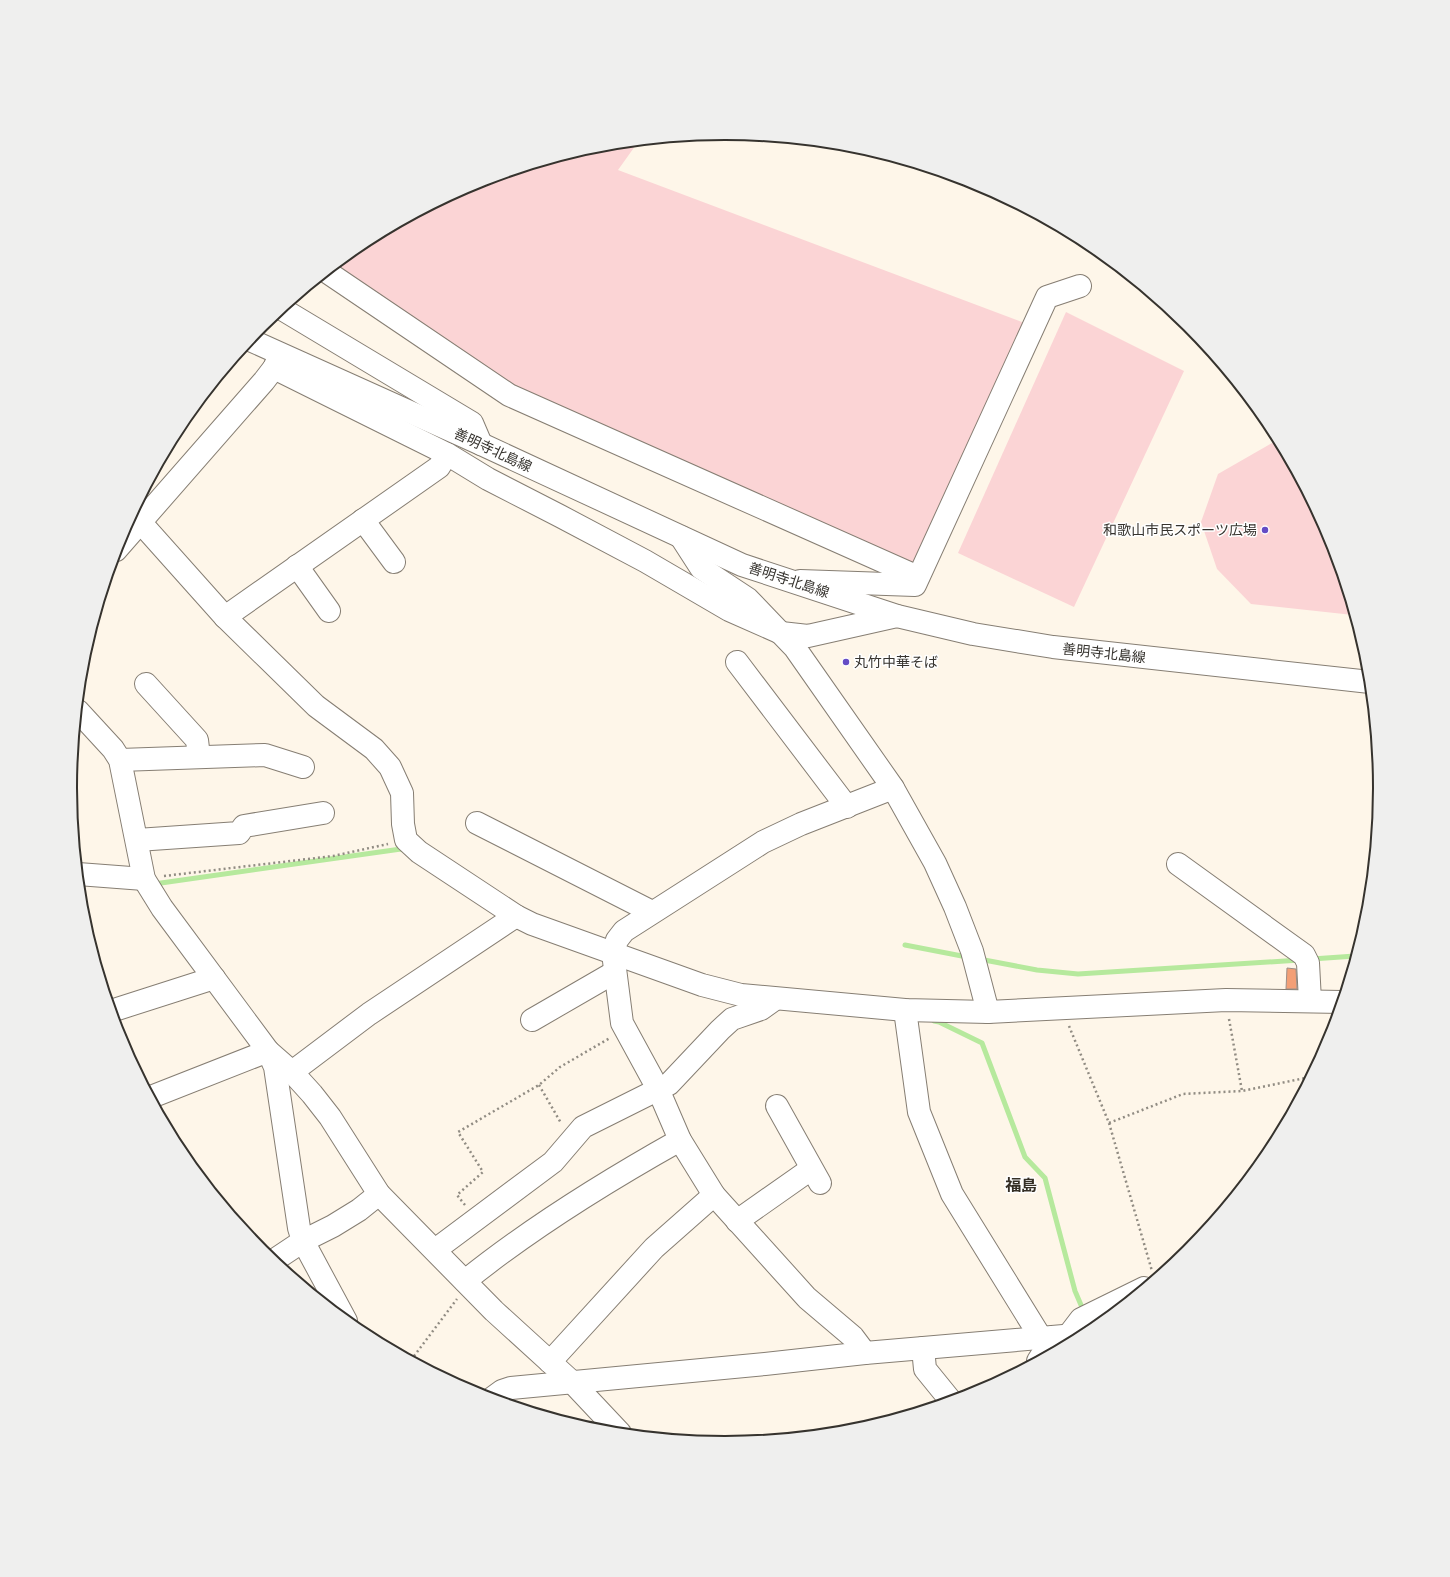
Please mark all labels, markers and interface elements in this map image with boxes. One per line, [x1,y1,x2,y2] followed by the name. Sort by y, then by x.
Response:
[452,425,534,475] street label: 善明寺北島線
[1103,522,1257,538] place label: 和歌山市民スポーツ広場
[1260,525,1270,535] marker: 和歌山市民スポーツ広場
[747,559,831,601] street label: 善明寺北島線
[1061,641,1147,665] street label: 善明寺北島線
[854,654,938,670] place label: 丸竹中華そば
[841,657,851,667] marker: 丸竹中華そば
[1005,1177,1037,1194] district label: 福島

